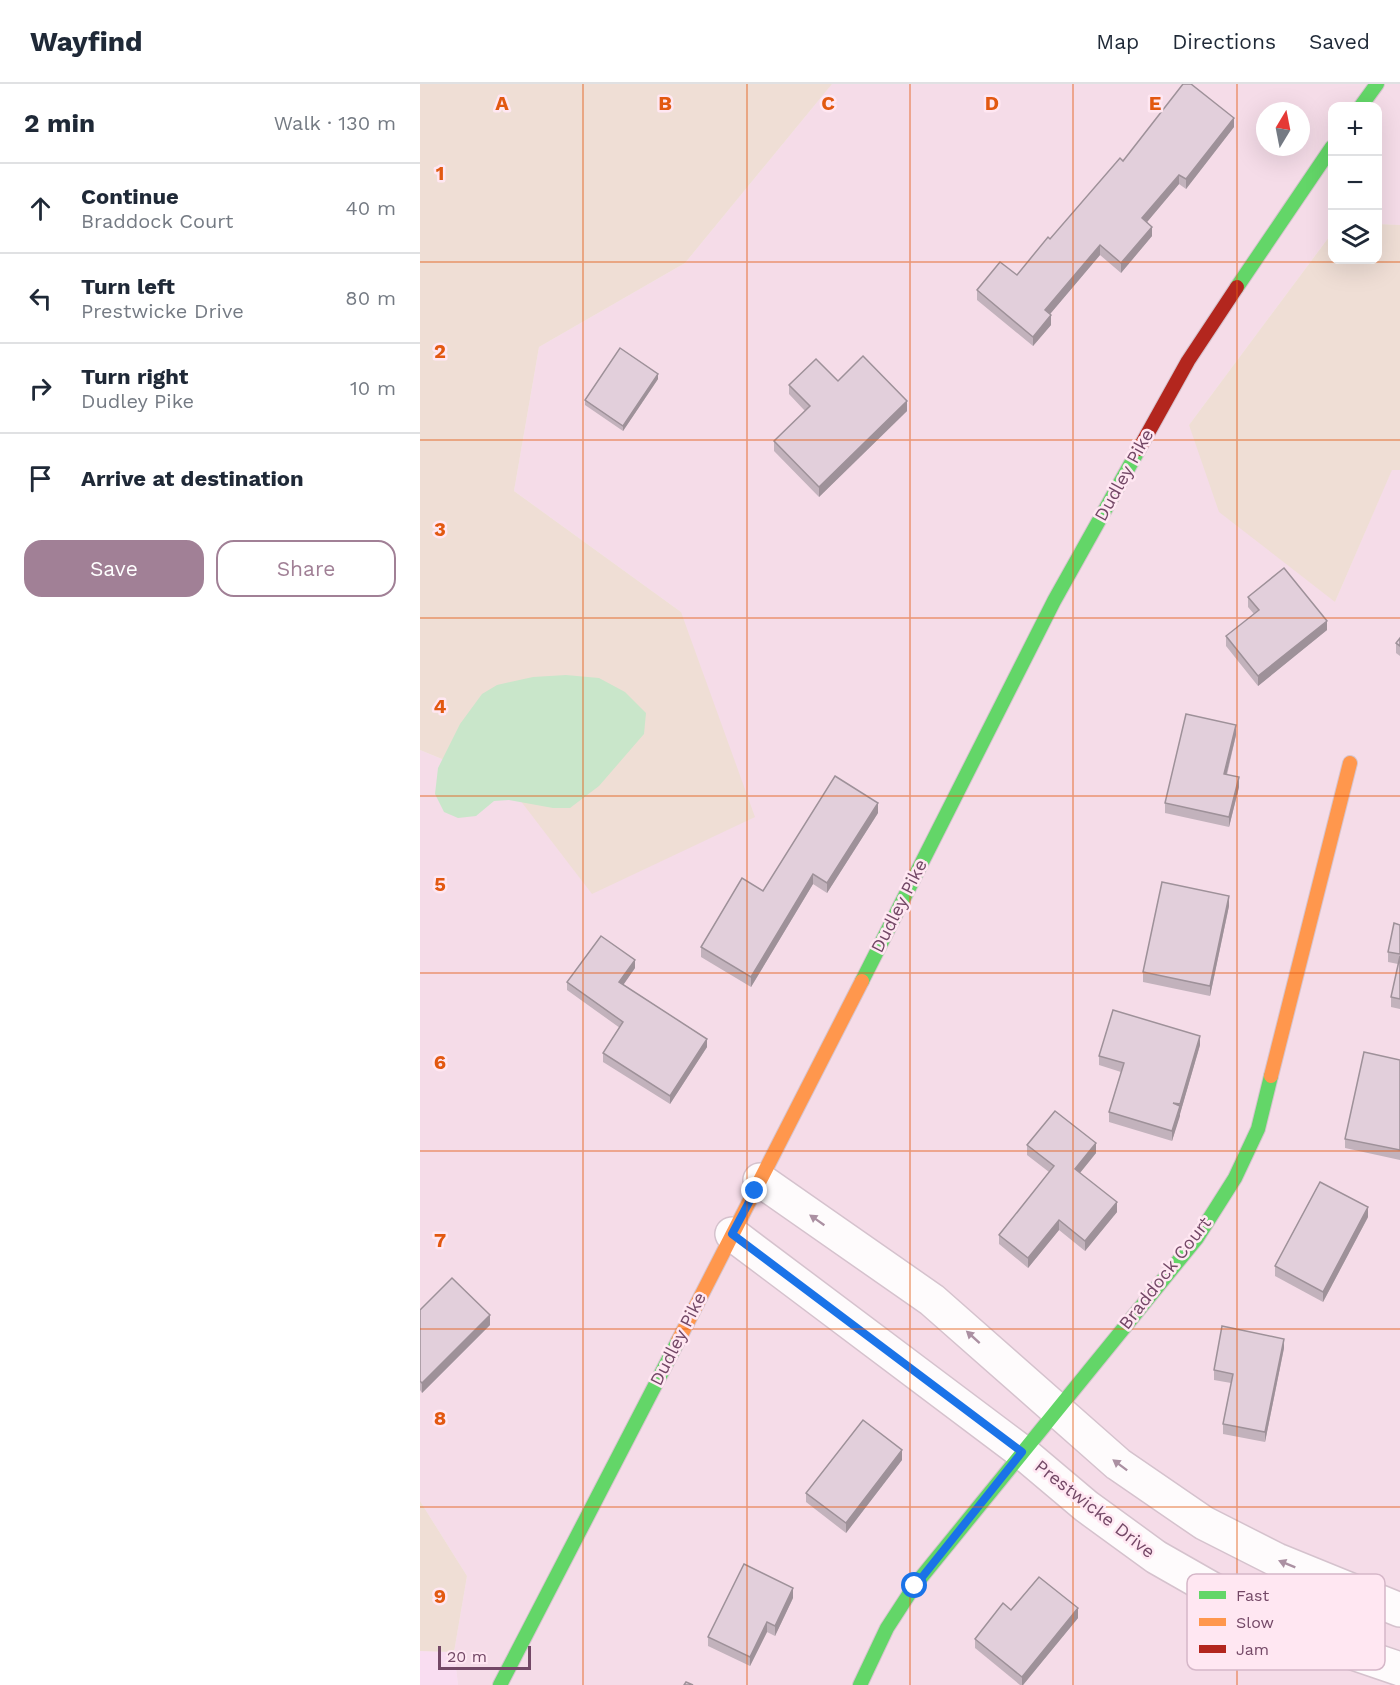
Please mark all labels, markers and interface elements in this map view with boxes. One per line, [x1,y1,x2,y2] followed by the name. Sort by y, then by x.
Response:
[30,25,143,58] text: Wayfind
[1096,29,1139,54] text: Map
[1172,29,1276,54] text: Directions
[1309,29,1370,54] text: Saved
[495,91,509,115] text: A
[658,91,672,115] text: B
[821,91,835,115] text: C
[985,91,999,115] text: D
[1149,91,1161,115] text: E
[1256,102,1310,156] north arrow
[1328,102,1382,264] map controls
[1328,102,1382,156] button: +
[24,108,95,138] text: 2 min
[274,111,396,135] text: Walk · 130 m
[1328,156,1382,210] button: −
[436,161,444,185] text: 1
[81,184,179,209] text: Continue
[24,192,57,225] icon: ahead
[345,196,396,220] text: 40 m
[81,209,233,233] text: Braddock Court
[1328,210,1382,264] button: layers
[81,274,175,299] text: Turn left
[24,282,57,315] icon: left
[345,286,396,310] text: 80 m
[81,299,244,323] text: Prestwicke Drive
[434,339,446,363] text: 2
[81,364,188,389] text: Turn right
[24,372,57,405] icon: right
[350,376,396,400] text: 10 m
[81,389,194,413] text: Dudley Pike
[1090,425,1157,524] street label: Dudley Pike
[24,462,57,495] icon: arrive
[81,466,304,491] text: Arrive at destination
[434,517,446,541] text: 3
[24,540,204,597] button: Save
[216,540,396,597] button: Share
[434,694,447,718] text: 4
[866,856,931,956] street label: Dudley Pike
[434,872,446,896] text: 5
[434,1050,446,1074] text: 6
[741,1177,767,1203] route end
[1114,1212,1215,1333] street label: Braddock Court
[810,1214,826,1226] one-way arrow
[434,1228,446,1252] text: 7
[645,1289,710,1389] street label: Dudley Pike
[966,1331,981,1344] one-way arrow
[434,1406,446,1430] text: 8
[1031,1455,1160,1562] street label: Prestwicke Drive
[1112,1459,1128,1472] one-way arrow
[1278,1559,1296,1569] one-way arrow
[901,1572,927,1598] route start
[1187,1574,1385,1670] legend
[434,1584,446,1608] text: 9
[1236,1586,1269,1605] text: Fast
[1236,1613,1274,1632] text: Slow
[1236,1640,1269,1659] text: Jam
[438,1643,531,1670] scale bar
[447,1647,487,1666] text: 20 m

